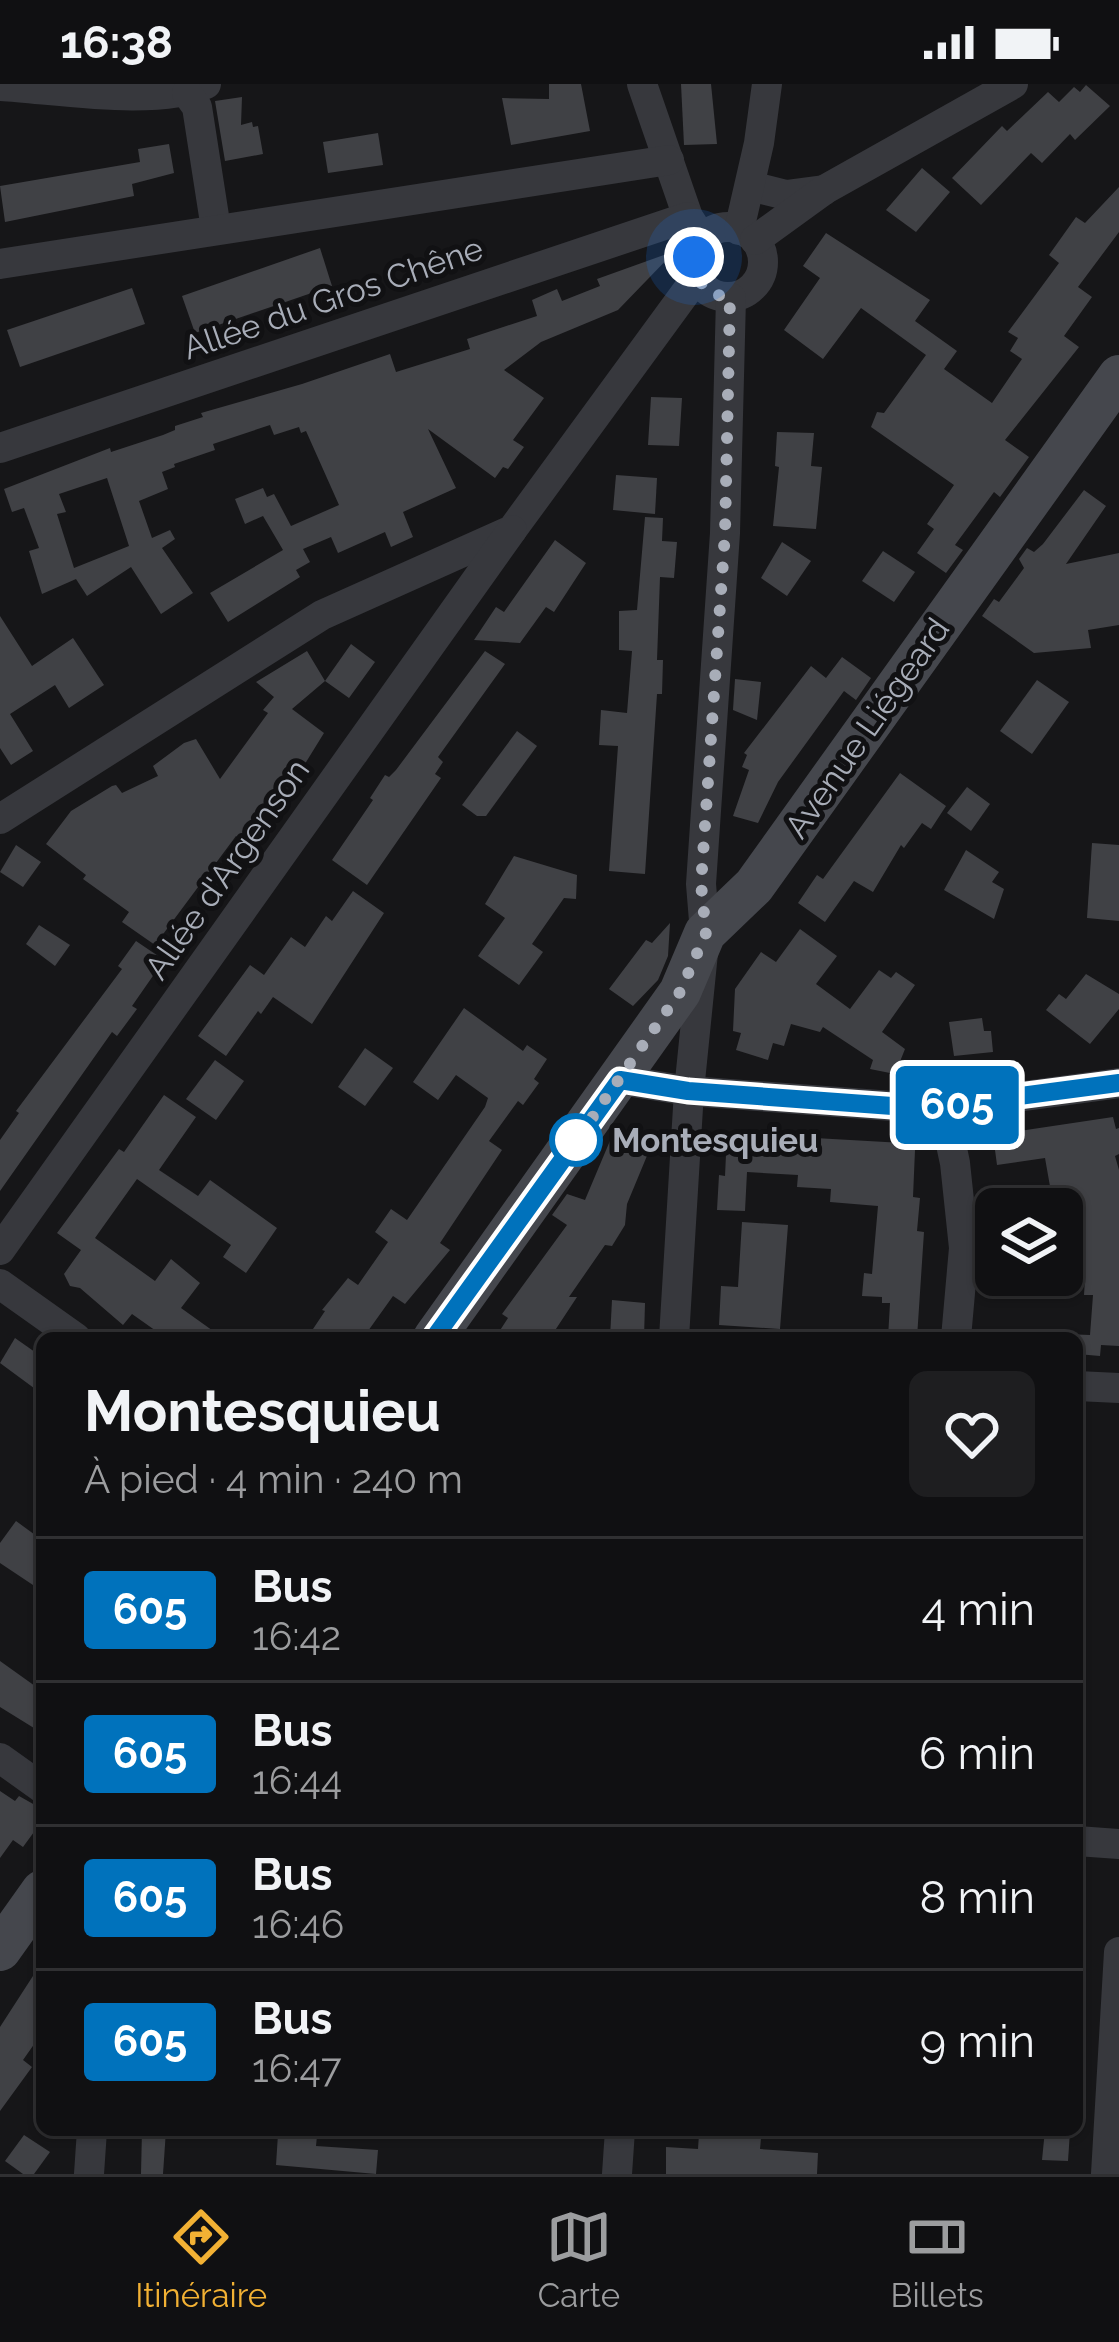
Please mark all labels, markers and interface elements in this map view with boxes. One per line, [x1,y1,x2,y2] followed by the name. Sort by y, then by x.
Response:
[60,16,173,69] text: 16:38
[664,227,724,287] your location
[178,228,488,368] street label: Allée du Gros Chêne
[777,611,957,845] street label: Avenue Liégeard
[137,752,317,986] street label: Allée d'Argenson
[888,1066,1026,1144] line badge: 605
[920,1080,994,1129] text: 605
[551,1115,601,1165] marker: Montesquieu
[612,1121,819,1160] place label: Montesquieu
[975,1188,1083,1296] map controls
[975,1188,1083,1296] button: layers
[909,1371,1035,1497] button: heart
[84,1377,441,1444] text: Montesquieu
[84,1456,463,1502] text: À pied · 4 min · 240 m
[252,1560,333,1613] text: Bus
[922,1583,1035,1636] text: 4 min
[113,1585,187,1634] text: 605
[252,1613,341,1659] text: 16:42
[252,1704,333,1757] text: Bus
[919,1727,1035,1780] text: 6 min
[113,1729,187,1778] text: 605
[252,1757,342,1803] text: 16:44
[252,1848,333,1901] text: Bus
[919,1871,1035,1924] text: 8 min
[113,1873,187,1922] text: 605
[252,1901,344,1947] text: 16:46
[252,1992,333,2045] text: Bus
[920,2015,1035,2068] text: 9 min
[113,2017,187,2066] text: 605
[252,2045,342,2091] text: 16:47
[135,2204,267,2315] tab: Itinéraire
[538,2204,620,2315] tab: Carte
[890,2204,984,2315] tab: Billets

